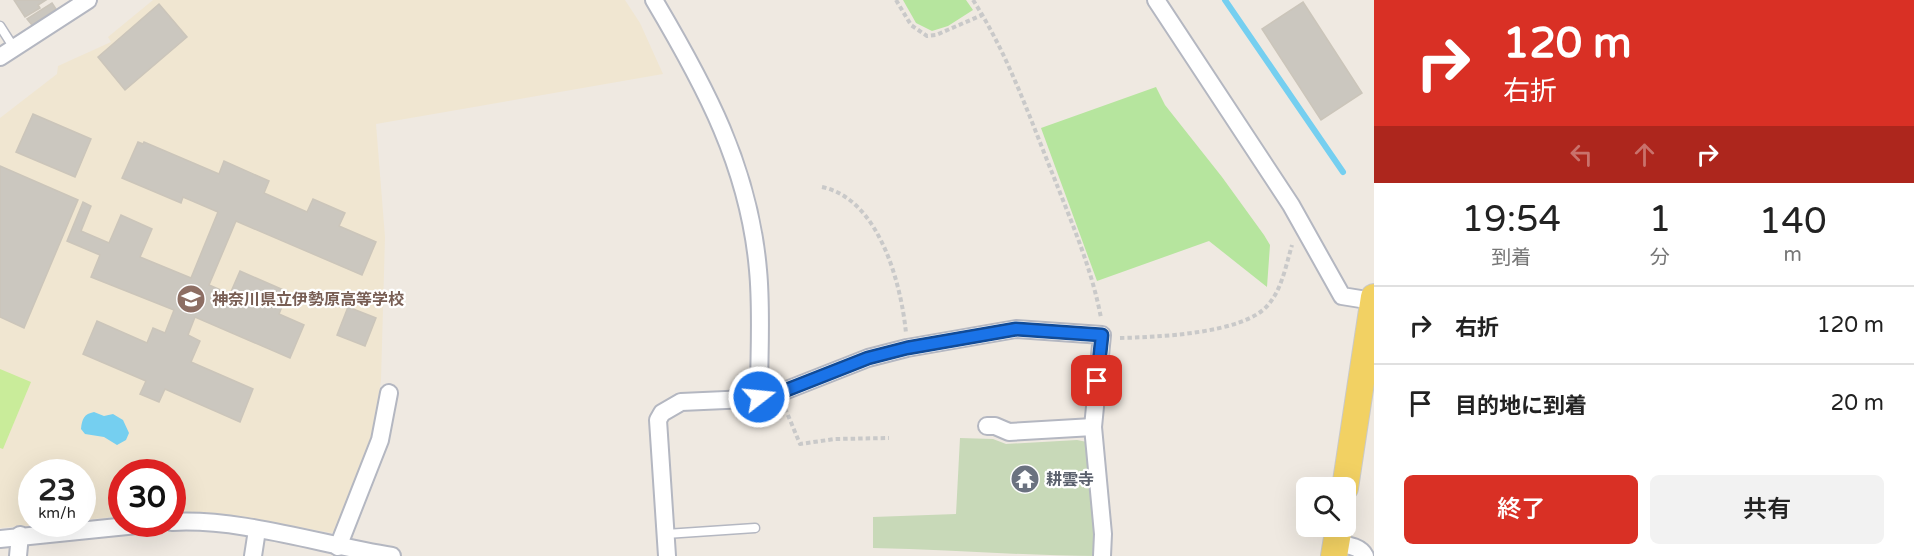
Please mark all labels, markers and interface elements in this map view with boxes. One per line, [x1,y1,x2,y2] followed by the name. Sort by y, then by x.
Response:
[1503,18,1632,69] text: 120 m
[1404,24,1482,102] icon: right
[1503,75,1557,108] text: 右折
[1565,138,1598,171] icon: left
[1628,138,1661,171] icon: ahead
[1691,138,1724,171] icon: right
[1461,198,1561,241] text: 19:54
[1649,198,1671,241] text: 1
[1759,200,1827,243] text: 140
[1783,243,1802,267] text: m
[1491,246,1531,270] text: 到着
[1650,246,1670,270] text: 分
[175,283,207,315] school or university icon: 神奈川県立伊勢原高等学校
[212,290,404,310] place label: 神奈川県立伊勢原高等学校
[1404,309,1437,342] icon: right
[1817,312,1884,338] text: 120 m
[1455,315,1499,341] text: 右折
[1071,355,1122,406] pin
[1080,364,1113,397] icon: arrive
[727,365,791,429] position arrow
[1404,387,1437,420] icon: arrive
[1830,390,1884,416] text: 20 m
[1455,393,1587,419] text: 目的地に到着
[108,459,186,537] speed limit sign: 30
[1009,463,1041,495] temple icon: 耕雲寺
[1046,470,1094,490] place label: 耕雲寺
[38,472,76,509] text: 23
[1404,475,1638,544] button: 終了
[1650,475,1884,544] button: 共有
[1296,477,1356,537] map controls
[1296,477,1356,537] button: search
[38,504,76,522] text: km/h

